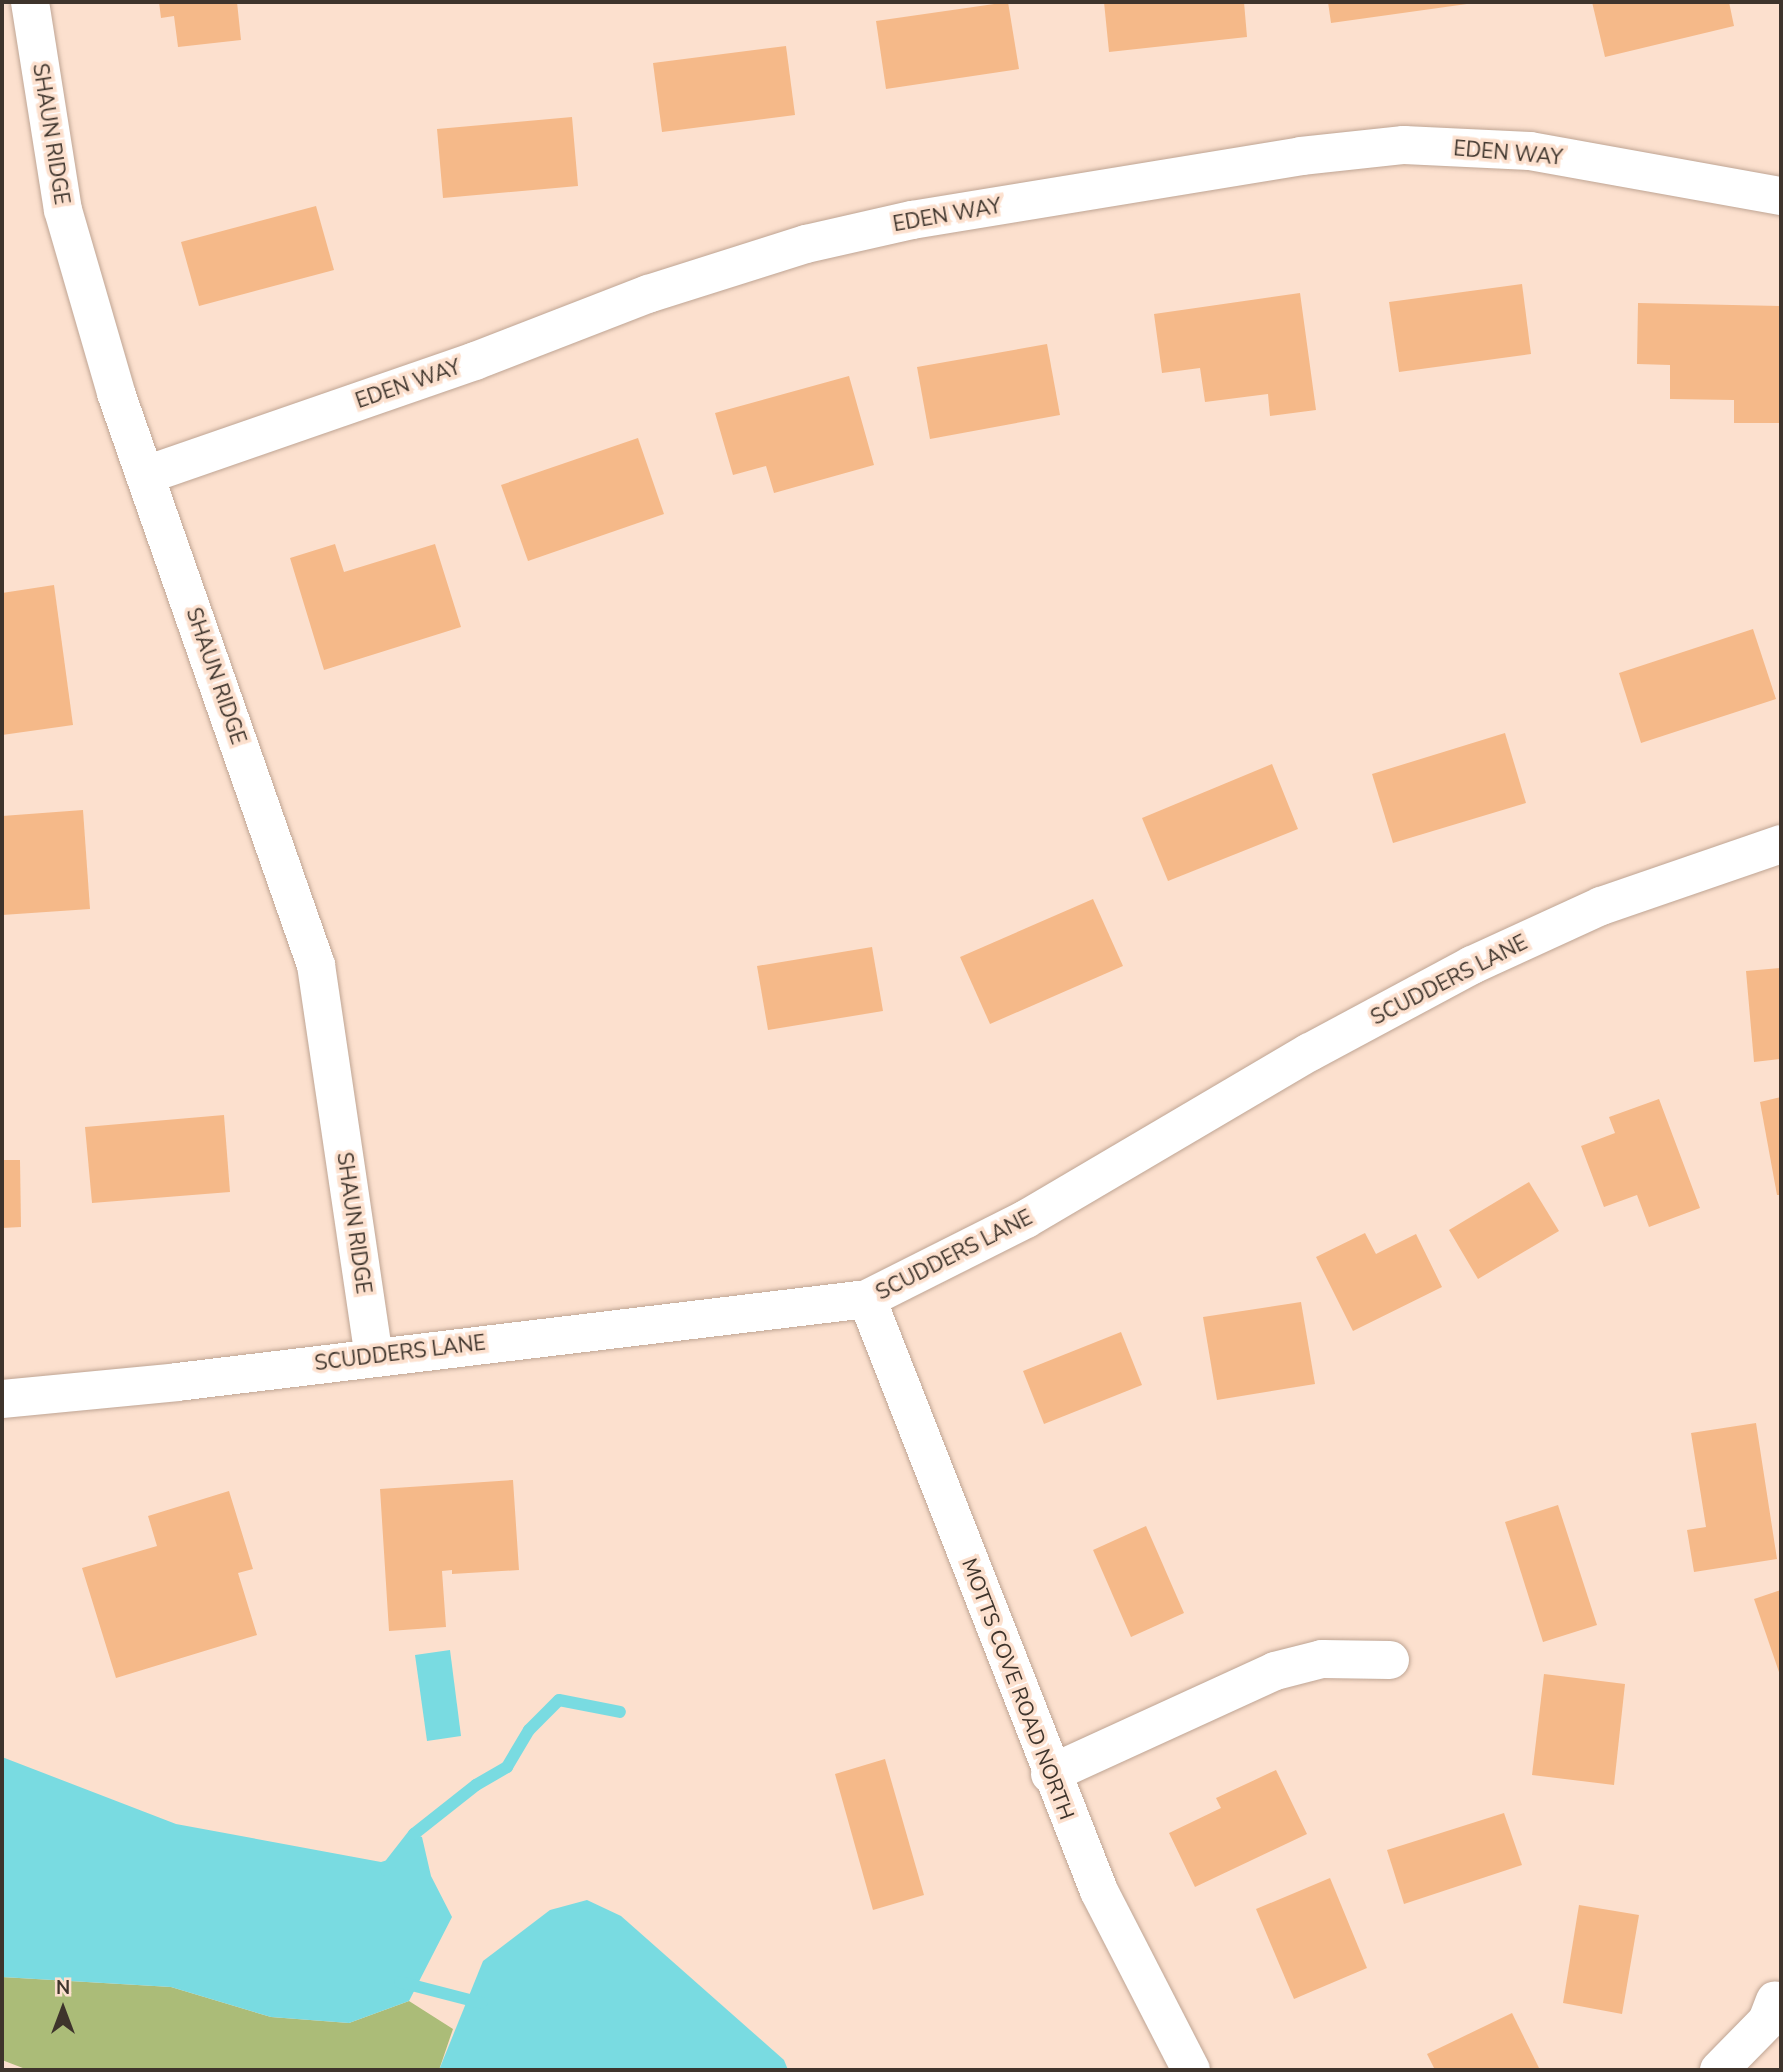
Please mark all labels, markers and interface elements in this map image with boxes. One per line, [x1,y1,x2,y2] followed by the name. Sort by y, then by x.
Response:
[27,61,75,207] street label: SHAUN RIDGE
[1452,136,1564,170] street label: EDEN WAY
[891,193,1003,237] street label: EDEN WAY
[352,354,464,414] street label: EDEN WAY
[181,604,251,748] street label: SHAUN RIDGE
[1367,930,1531,1030] street label: SCUDDERS LANE
[332,1151,376,1295] street label: SHAUN RIDGE
[872,1205,1036,1305] street label: SCUDDERS LANE
[313,1330,487,1376] street label: SCUDDERS LANE
[956,1555,1080,1823] street label: MOTTS COVE ROAD NORTH
[28,1974,98,2044] north arrow
[56,1975,70,2001] text: N

